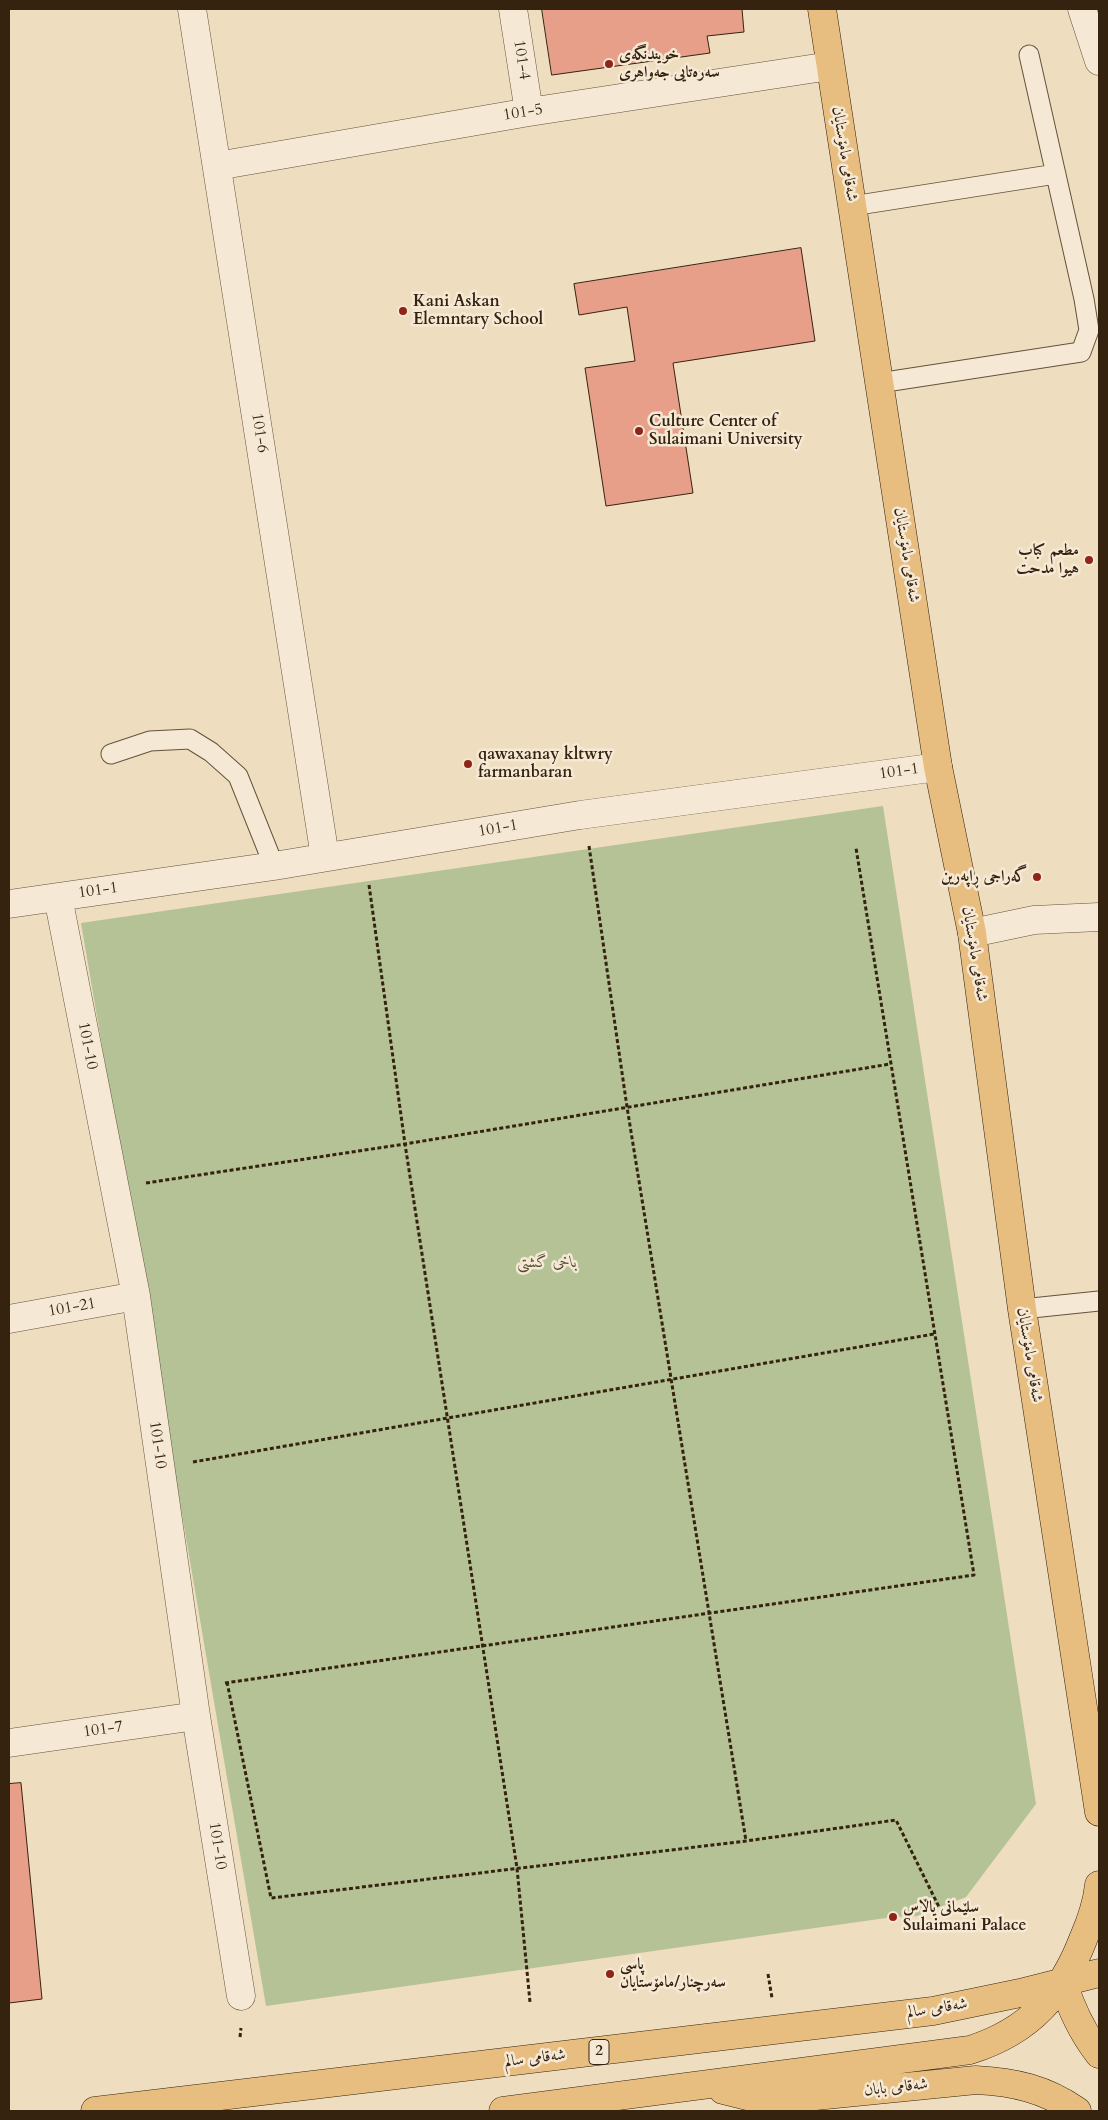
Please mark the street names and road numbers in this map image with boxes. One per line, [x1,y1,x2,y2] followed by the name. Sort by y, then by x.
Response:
[508,39,534,81] street label: 101-4
[502,100,544,126] street label: 101-5
[827,105,861,203] street label: شەقامی مامۆستایان
[246,412,272,454] street label: 101-6
[889,506,923,604] street label: شەقامی مامۆستایان
[878,760,920,784] street label: 101-1
[477,816,519,842] street label: 101-1
[77,879,119,903] street label: 101-1
[957,905,991,1003] street label: شەقامی مامۆستایان
[73,1021,101,1071] street label: 101-10
[47,1294,97,1322] street label: 101-21
[1012,1306,1046,1404] street label: شەقامی مامۆستایان
[144,1420,170,1470] street label: 101-10
[82,1718,124,1742] street label: 101-7
[204,1821,230,1871] street label: 101-10
[905,1995,969,2023] street label: شەقامی سالم
[589,2040,609,2064] road number: 2
[503,2046,567,2072] street label: شەقامی سالم
[863,2075,929,2101] street label: شەقامی بابان

